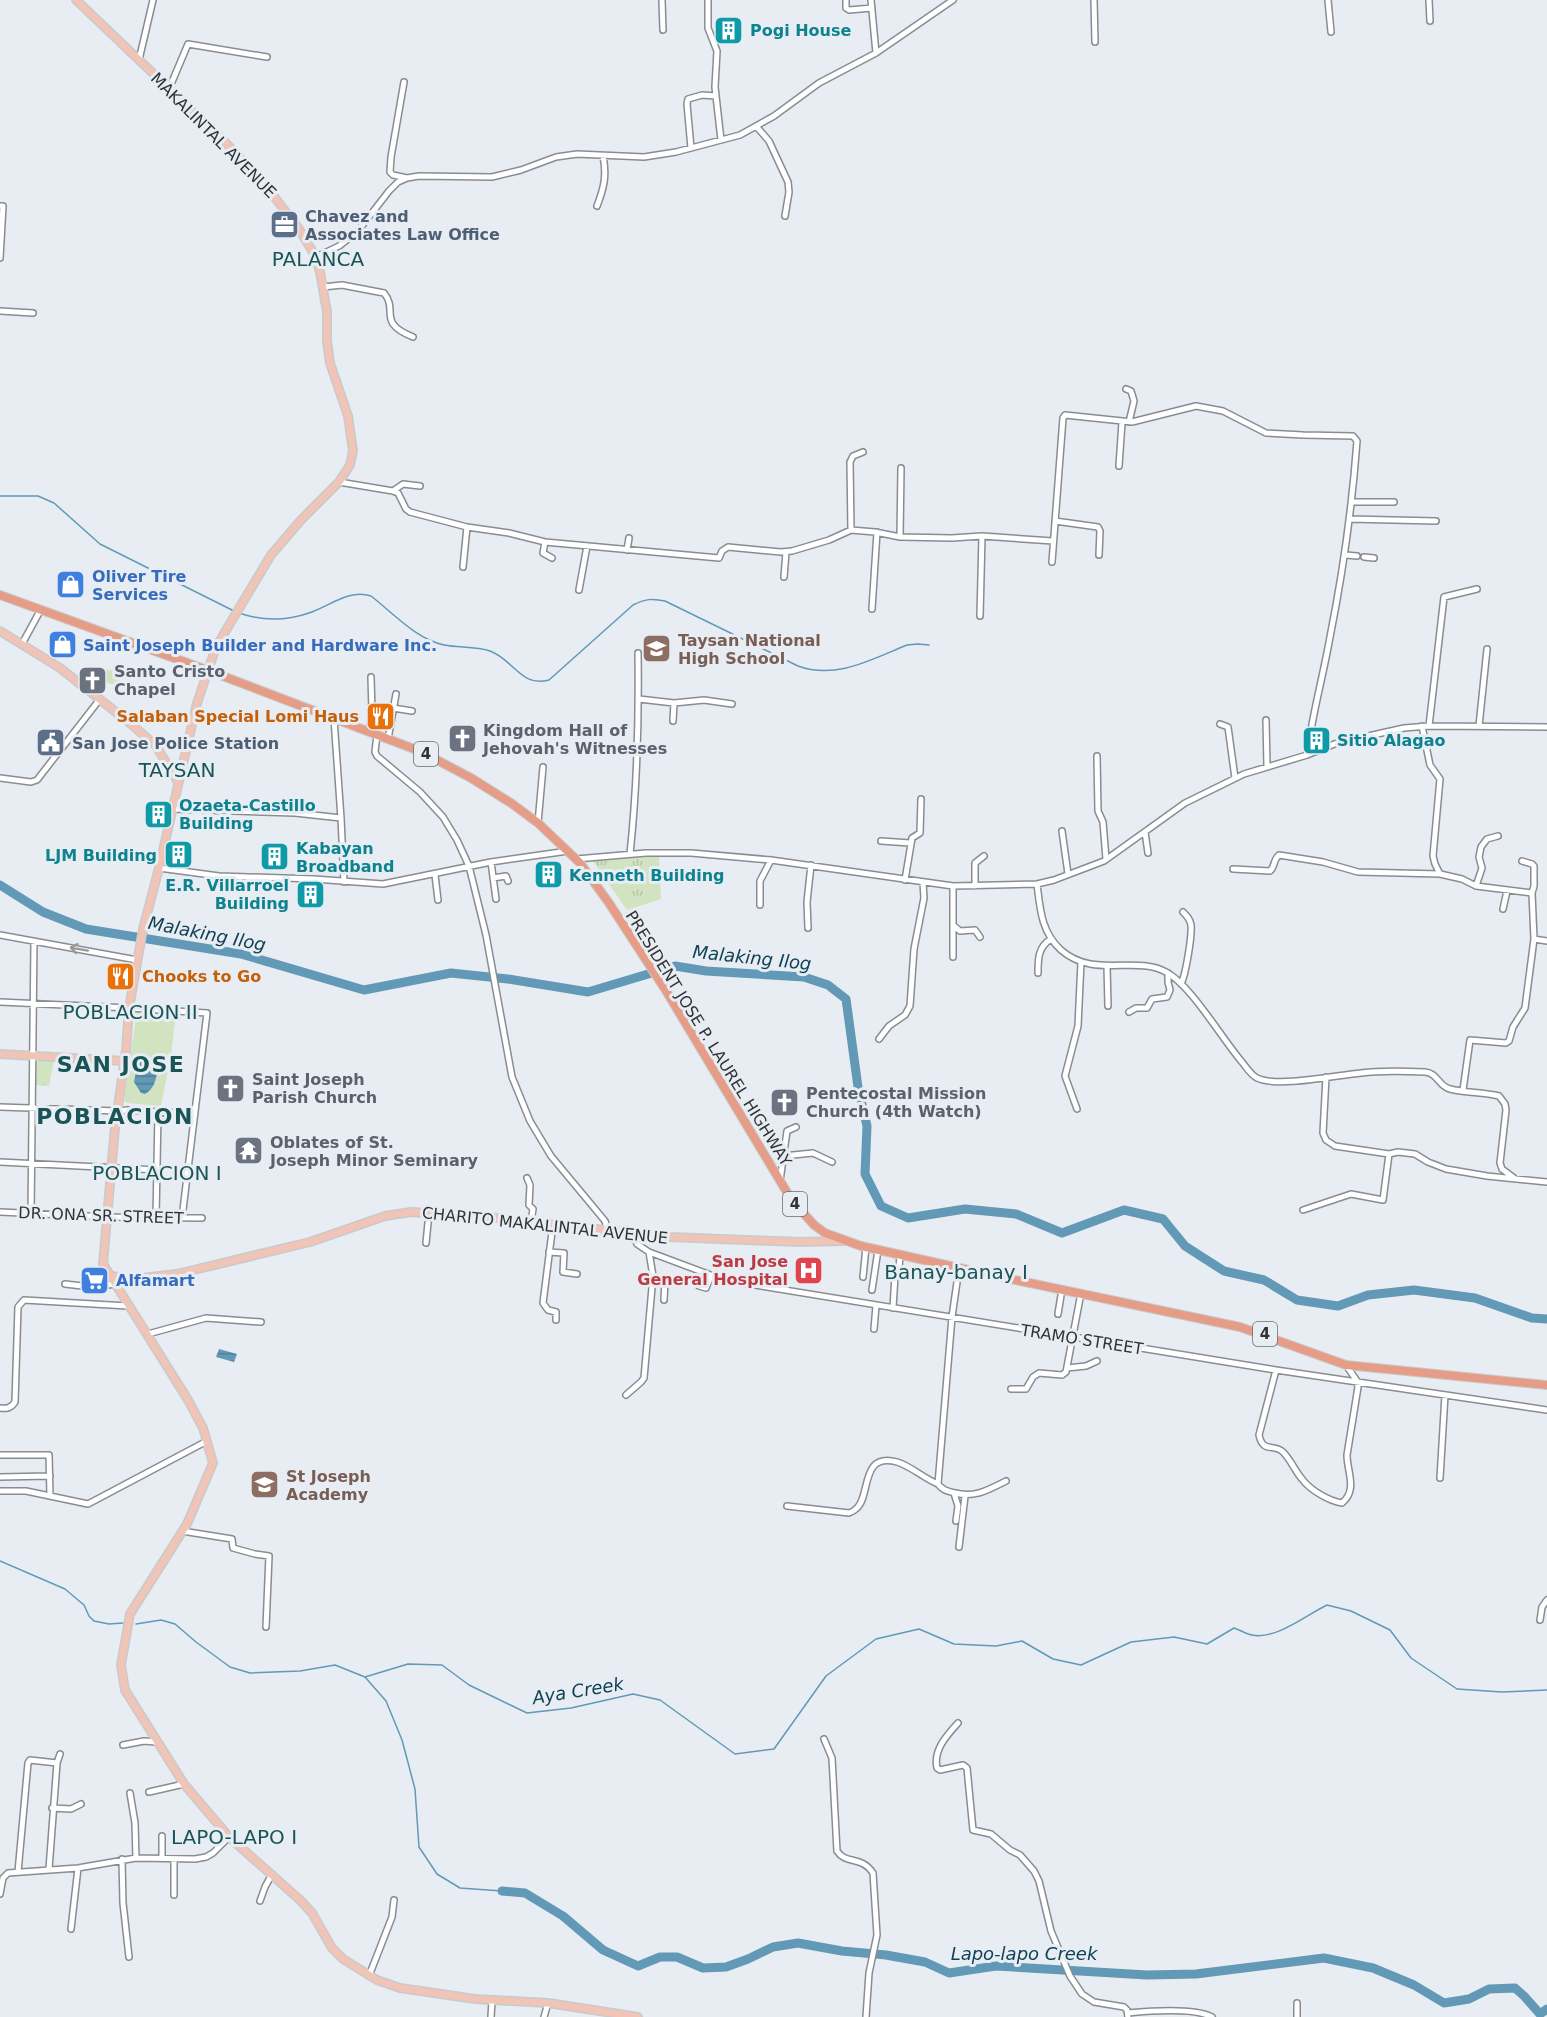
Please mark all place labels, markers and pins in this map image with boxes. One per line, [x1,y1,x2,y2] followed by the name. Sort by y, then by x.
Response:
[713,14,745,46] building icon: Pogi House
[750,21,852,40] place label: Pogi House
[305,207,500,244] place label: Chavez and Associates Law Office
[268,209,300,241] office icon: Chavez and Associates Law Office
[92,567,187,604] place label: Oliver Tire Services
[55,569,87,601] shop icon: Oliver Tire Services
[46,629,78,661] shop icon: Saint Joseph Builder and Hardware Inc.
[678,631,821,668] place label: Taysan National High School
[641,633,673,665] school or university icon: Taysan National High School
[83,636,437,655] place label: Saint Joseph Builder and Hardware Inc.
[114,662,225,699] place label: Santo Cristo Chapel
[77,664,109,696] church icon: Santo Cristo Chapel
[364,700,396,732] restaurant icon: Salaban Special Lomi Haus
[117,707,359,726] place label: Salaban Special Lomi Haus
[482,721,667,758] place label: Kingdom Hall of Jehovah's Witnesses
[446,723,478,755] church icon: Kingdom Hall of Jehovah's Witnesses
[1300,724,1332,756] building icon: Sitio Alagao
[35,727,67,759] public building icon: San Jose Police Station
[1337,731,1446,750] place label: Sitio Alagao
[72,734,279,753] place label: San Jose Police Station
[179,796,316,833] place label: Ozaeta-Castillo Building
[142,798,174,830] building icon: Ozaeta-Castillo Building
[162,839,194,871] building icon: LJM Building
[296,839,394,876] place label: Kabayan Broadband
[259,841,291,873] building icon: Kabayan Broadband
[45,846,157,865] place label: LJM Building
[532,859,564,891] building icon: Kenneth Building
[569,866,725,885] place label: Kenneth Building
[165,876,289,913] place label: E.R. Villarroel Building
[294,878,326,910] building icon: E.R. Villarroel Building
[105,960,137,992] restaurant icon: Chooks to Go
[142,967,261,986] place label: Chooks to Go
[252,1070,377,1107] place label: Saint Joseph Parish Church
[215,1072,247,1104] church icon: Saint Joseph Parish Church
[806,1084,986,1121] place label: Pentecostal Mission Church (4th Watch)
[769,1086,801,1118] church icon: Pentecostal Mission Church (4th Watch)
[269,1133,479,1170] place label: Oblates of St. Joseph Minor Seminary
[233,1135,265,1167] temple icon: Oblates of St. Joseph Minor Seminary
[637,1252,788,1289] place label: San Jose General Hospital
[793,1254,825,1286] hospital icon: San Jose General Hospital
[79,1264,111,1296] supermarket icon: Alfamart
[116,1271,195,1290] place label: Alfamart
[286,1467,371,1504] place label: St Joseph Academy
[249,1469,281,1501] school or university icon: St Joseph Academy

